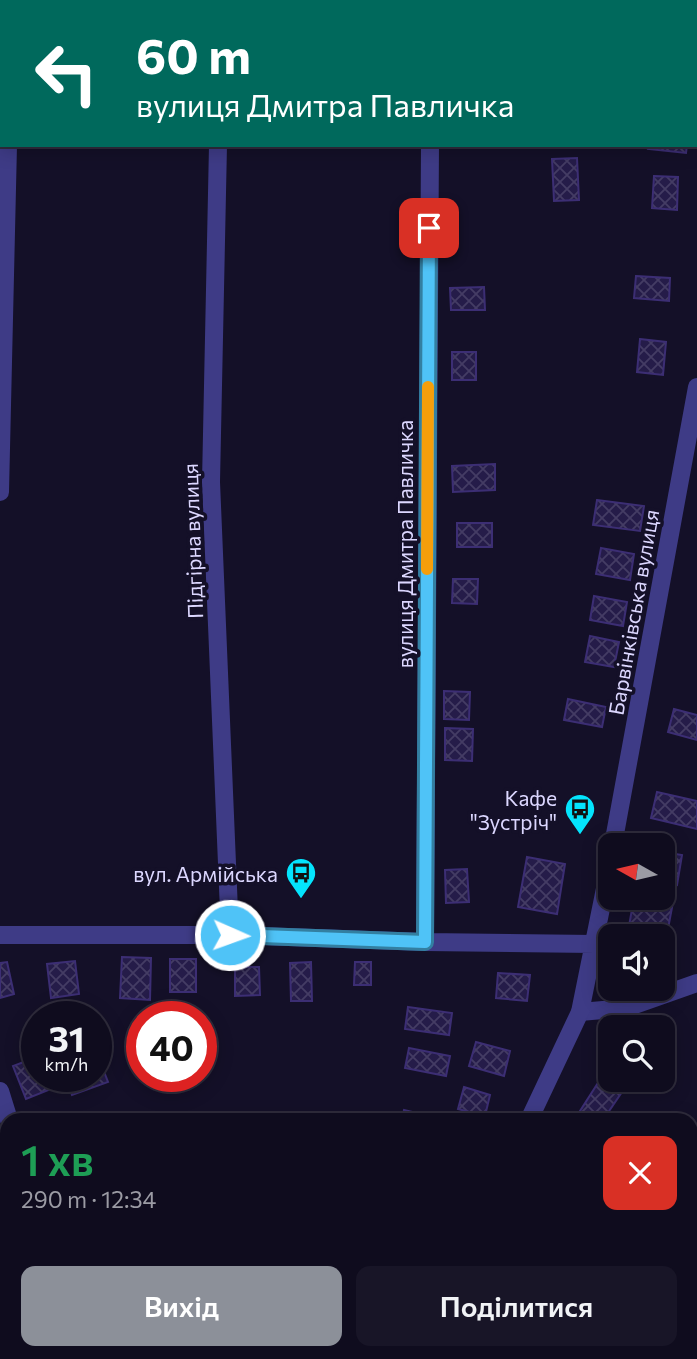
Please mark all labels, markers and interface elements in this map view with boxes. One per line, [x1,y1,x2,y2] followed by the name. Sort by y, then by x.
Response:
[136,24,251,84] text: 60 m
[21,28,112,119] icon: left
[136,84,514,124] text: вулиця Дмитра Павличка
[399,198,459,258] pin
[410,209,448,247] icon: arrive
[392,420,417,668] street label: вулиця Дмитра Павличка
[177,463,207,619] street label: Підгірна вулиця
[603,507,663,717] street label: Барвінківська вулиця
[470,785,557,834] place label: Кафе "Зустріч"
[563,792,597,836] bus stop icon: Кафе "Зустріч"
[598,833,676,910] north arrow
[598,833,675,1092] map controls
[284,856,318,900] bus stop icon: вул. Армійська
[133,861,278,886] place label: вул. Армійська
[193,898,267,972] position arrow
[598,924,675,1001] button: sound
[126,1001,217,1092] speed limit sign: 40
[598,1015,675,1092] button: search
[48,1016,85,1059] text: 31
[45,1053,88,1075] text: km/h
[21,1133,94,1185] text: 1 хв
[603,1136,677,1210] button: close
[21,1185,156,1213] text: 290 m · 12:34
[21,1266,342,1346] button: Вихід
[356,1266,677,1346] button: Поділитися

